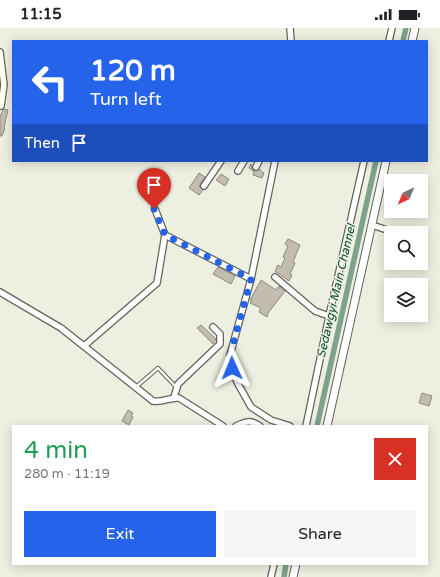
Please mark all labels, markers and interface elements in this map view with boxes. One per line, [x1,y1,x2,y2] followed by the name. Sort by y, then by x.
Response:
[20,5,62,23] text: 11:15
[90,54,176,88] text: 120 m
[24,56,76,108] icon: left
[90,88,162,110] text: Turn left
[68,132,90,154] icon: arrive
[24,134,60,152] text: Then
[137,168,171,209] pin
[143,174,165,196] icon: arrive
[384,174,428,218] north arrow
[384,174,428,322] map controls
[314,221,359,359] water label: Sedawgyi Main Channel
[384,226,428,270] button: search
[384,278,428,322] button: layers
[211,347,253,389] position arrow
[24,436,88,465] text: 4 min
[374,438,416,480] button: close
[24,466,110,482] text: 280 m · 11:19
[24,511,216,557] button: Exit
[224,511,416,557] button: Share

